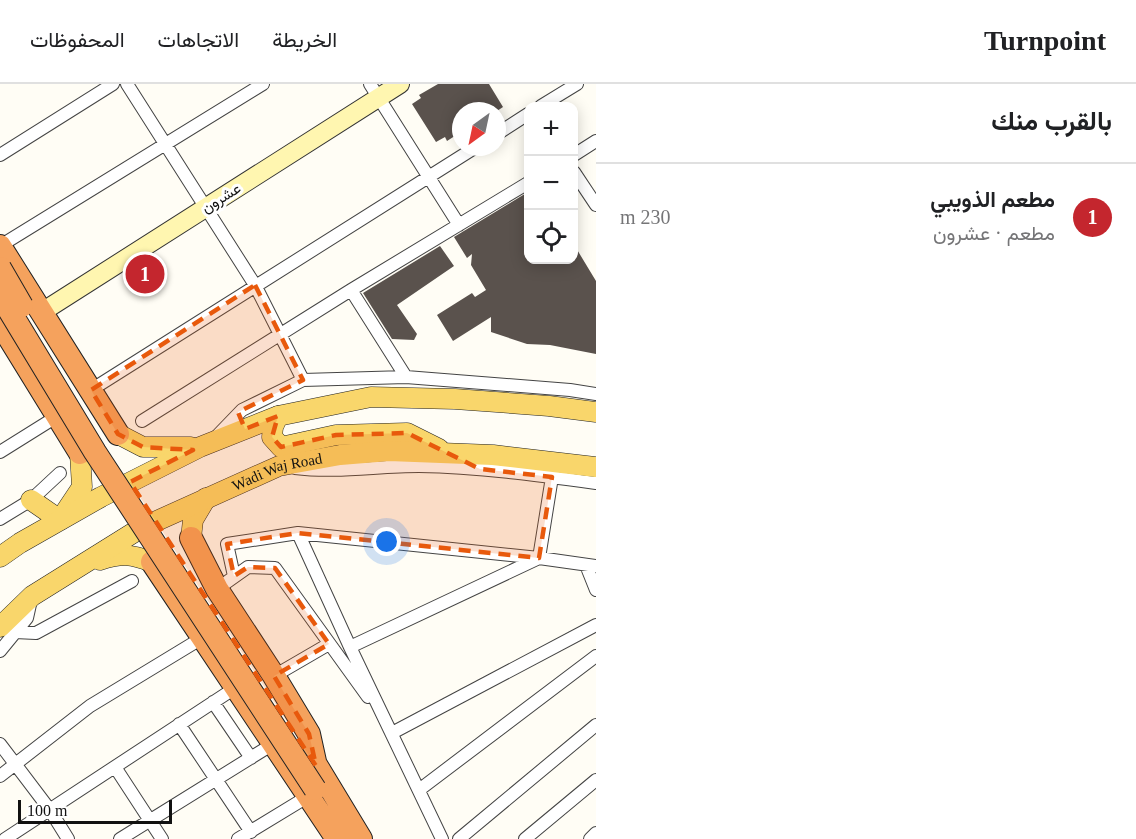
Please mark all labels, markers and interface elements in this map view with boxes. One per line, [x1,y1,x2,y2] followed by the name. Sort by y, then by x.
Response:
[984,25,1106,56] text: Turnpoint
[30,28,125,52] text: المحفوظات
[158,28,239,52] text: الاتجاهات
[272,28,337,52] text: الخريطة
[452,102,506,156] north arrow
[524,102,578,264] map controls
[524,102,578,156] button: +
[991,107,1112,136] text: بالقرب منك
[524,156,578,210] button: −
[199,180,244,217] street label: عشرون
[930,187,1055,212] text: مطعم الذويبي
[620,206,671,228] text: 230 m
[1088,206,1098,228] text: 1
[524,210,578,264] button: locate
[933,222,1055,244] text: مطعم · عشرون
[126,252,164,297] pin: 1
[230,450,324,494] street label: Wadi Waj Road
[372,527,401,556] your location
[18,797,172,824] scale bar
[27,802,67,819] text: 100 m

